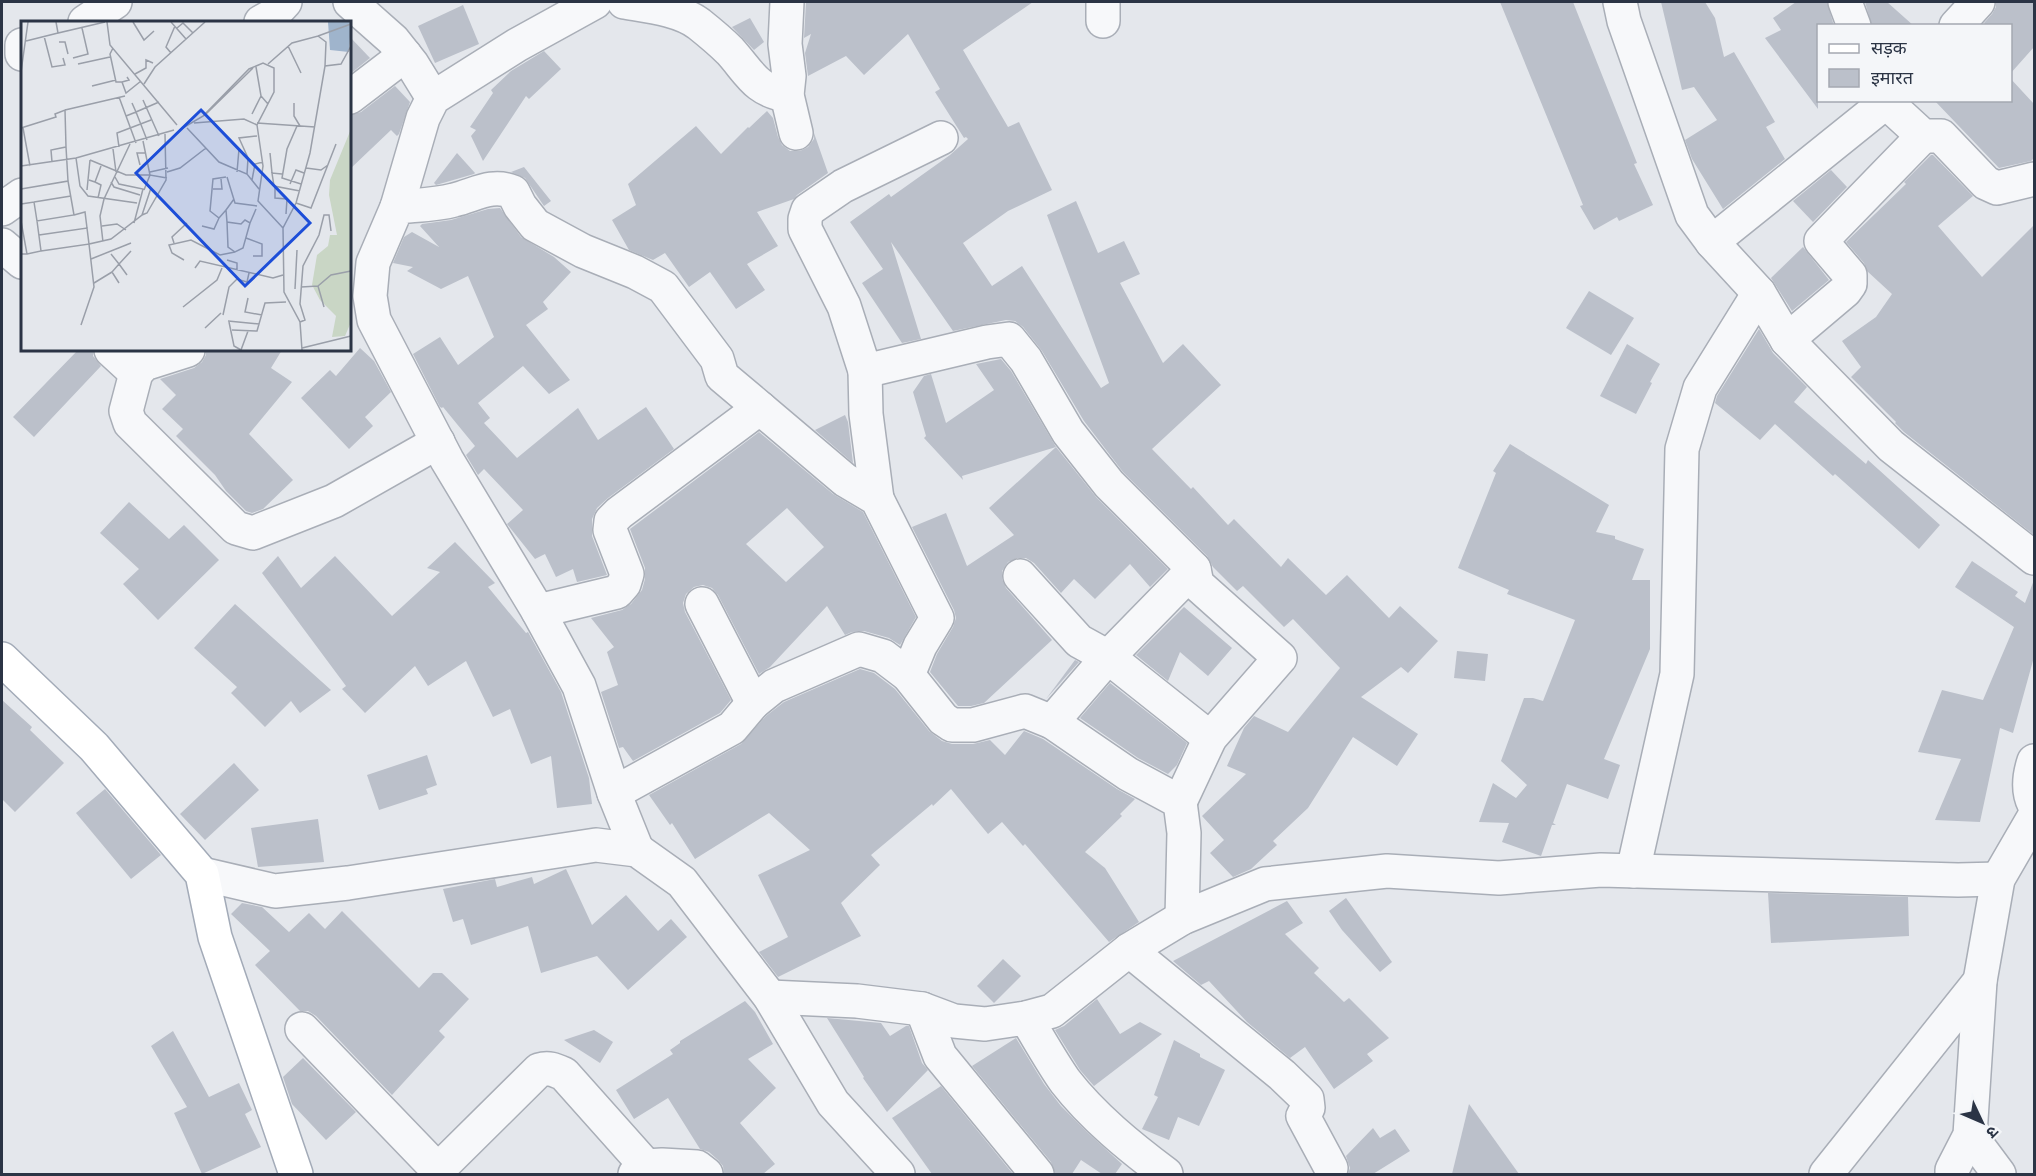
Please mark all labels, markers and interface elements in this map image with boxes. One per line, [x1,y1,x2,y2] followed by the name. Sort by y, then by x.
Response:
[21,21,351,351] inset map
[1817,24,2012,102] legend
[1871,37,1908,59] text: सड़क
[1871,67,1914,89] text: इमारत
[1952,1092,2012,1152] north arrow
[1982,1122,2003,1142] text: उ

